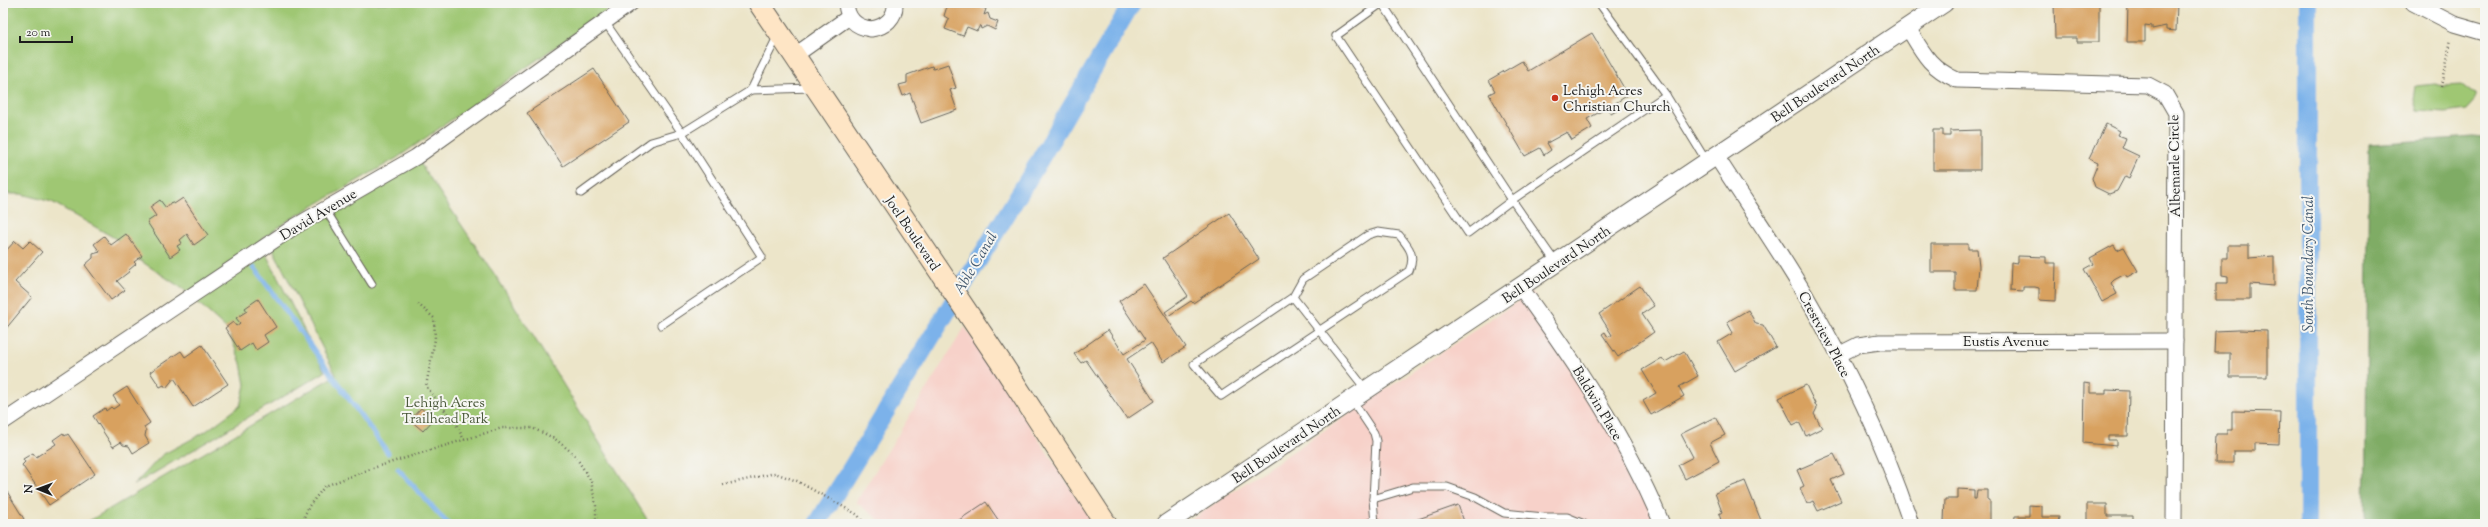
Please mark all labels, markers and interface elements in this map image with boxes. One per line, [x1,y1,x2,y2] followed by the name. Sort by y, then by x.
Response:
[20,18,72,44] scale bar
[26,24,51,42] text: 20 m
[1768,41,1884,129] street label: Bell Boulevard North
[1563,82,1671,118] place label: Lehigh Acres Christian Church
[1550,93,1560,103] marker: Lehigh Acres Christian Church
[2165,114,2187,217] street label: Albemarle Circle
[277,185,361,246] street label: David Avenue
[878,192,944,276] street label: Joel Boulevard
[2299,196,2320,332] water label: South Boundary Canal
[1499,222,1615,310] street label: Bell Boulevard North
[949,228,1003,299] water label: Able Canal
[1792,288,1854,382] street label: Crestview Place
[1963,333,2049,353] street label: Eustis Avenue
[1566,363,1626,445] street label: Baldwin Place
[402,394,489,430] park label: Lehigh Acres Trailhead Park
[1229,402,1345,490] street label: Bell Boulevard North
[18,469,58,509] north arrow
[21,484,37,494] text: N

